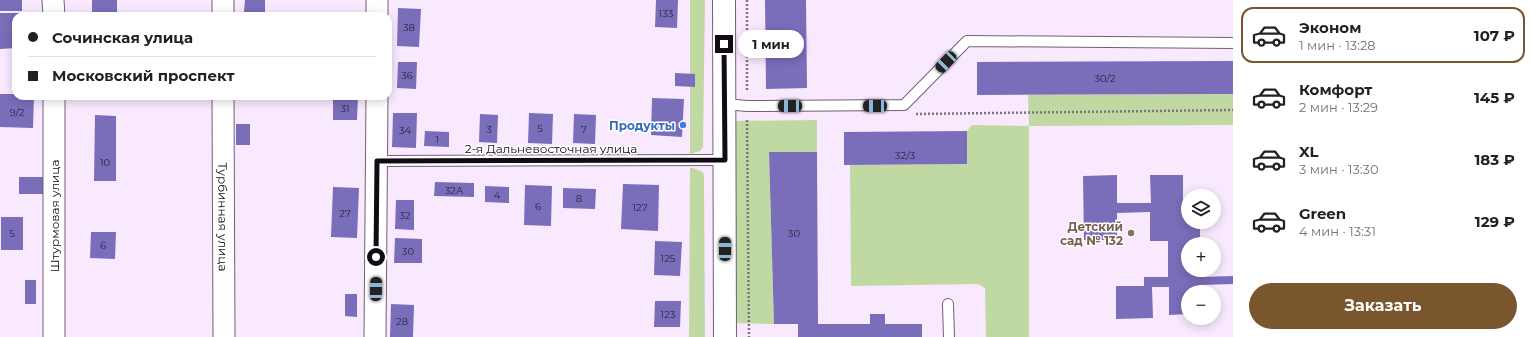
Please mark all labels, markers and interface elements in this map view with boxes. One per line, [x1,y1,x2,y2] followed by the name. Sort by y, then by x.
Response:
[659,7,674,20] house number: 133
[1251,17,1287,53] icon: car
[1299,18,1361,37] text: Эконом
[403,21,415,34] house number: 38
[1474,26,1515,45] text: 107 ₽
[52,28,193,47] text: Сочинская улица
[738,30,804,58] callout: 1 мин
[715,35,733,53] route end
[752,36,790,52] text: 1 мин
[1299,37,1376,53] text: 1 мин · 13:28
[933,49,959,75] car
[52,66,235,85] text: Московский проспект
[401,69,413,82] house number: 36
[1094,72,1116,85] house number: 30/2
[1251,79,1287,115] icon: car
[1299,80,1372,99] text: Комфорт
[1474,88,1515,107] text: 145 ₽
[1299,99,1378,115] text: 2 мин · 13:29
[778,100,802,112] car
[863,100,887,112] car
[340,102,350,115] house number: 31
[10,106,25,119] house number: 9/2
[609,118,675,133] place label: Продукты
[678,120,688,130] marker: Продукты
[537,122,543,135] house number: 5
[486,123,492,136] house number: 3
[581,123,587,136] house number: 7
[399,124,412,137] house number: 34
[435,133,439,146] house number: 1
[465,141,637,156] street label: 2-я Дальневосточная улица
[1251,141,1287,177] icon: car
[1299,142,1318,161] text: XL
[895,149,916,162] house number: 32/3
[1474,150,1515,169] text: 183 ₽
[100,156,110,169] house number: 10
[47,159,62,273] street label: Штурмовая улица
[1299,161,1379,177] text: 3 мин · 13:30
[216,162,231,271] street label: Турбинная улица
[445,184,464,197] house number: 32А
[494,189,501,202] house number: 4
[1181,189,1221,325] map controls
[1181,189,1221,229] button: layers
[576,192,582,205] house number: 8
[535,200,541,213] house number: 6
[632,201,648,214] house number: 127
[1251,203,1287,239] icon: car
[1299,204,1346,223] text: Green
[339,207,351,220] house number: 27
[399,209,411,222] house number: 32
[1475,212,1515,231] text: 129 ₽
[1060,219,1123,248] place label: Детский сад № 132
[1299,223,1376,239] text: 4 мин · 13:31
[9,227,15,240] house number: 5
[788,227,801,240] house number: 30
[1126,228,1136,238] marker: Детский сад № 132
[719,237,731,261] car
[1181,237,1221,277] button: +
[100,239,106,252] house number: 6
[402,245,415,258] house number: 30
[367,248,385,266] route start
[661,252,676,265] house number: 125
[370,277,382,301] car
[1249,283,1517,329] button: Заказать
[1181,285,1221,325] button: −
[661,308,676,321] house number: 123
[396,315,408,328] house number: 28

